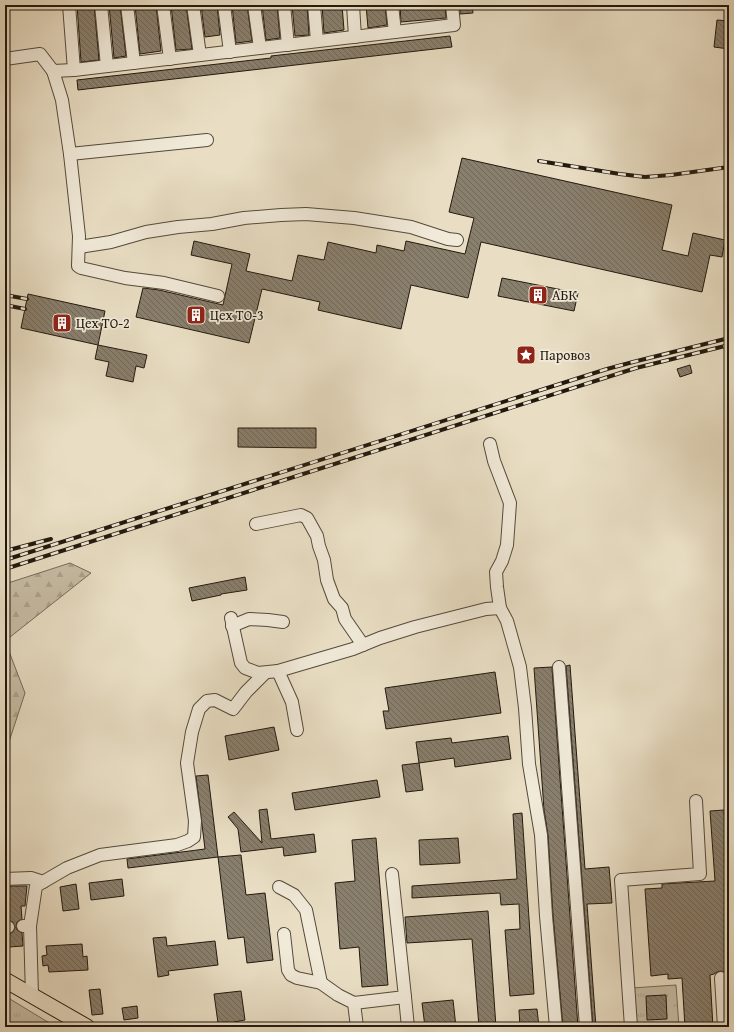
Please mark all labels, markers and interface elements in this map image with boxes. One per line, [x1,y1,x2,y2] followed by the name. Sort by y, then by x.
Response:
[527,284,549,306] building icon: АБК
[552,285,577,305] place label: АБК
[185,304,207,326] building icon: Цех ТО-3
[210,305,264,325] place label: Цех ТО-3
[51,312,73,334] building icon: Цех ТО-2
[76,313,130,333] place label: Цех ТО-2
[515,344,537,366] place icon: Паровоз
[540,345,590,365] place label: Паровоз

